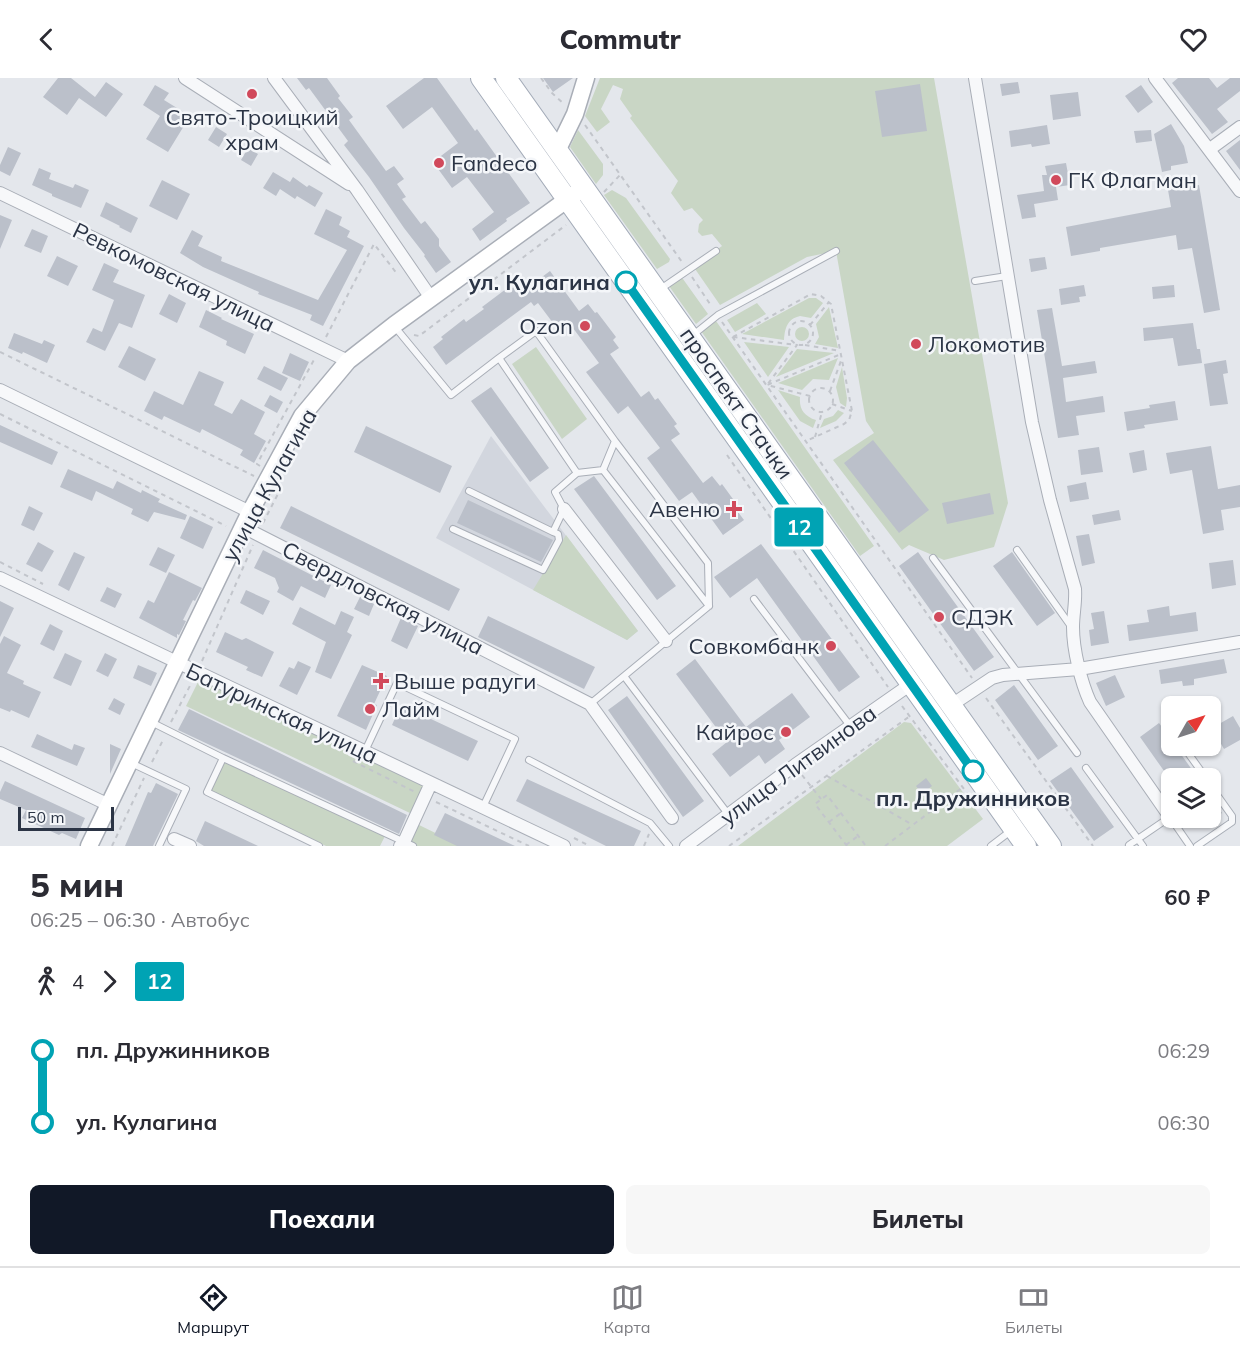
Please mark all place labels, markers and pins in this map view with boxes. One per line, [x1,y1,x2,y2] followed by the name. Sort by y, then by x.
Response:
[245,87,259,101] marker: Свято-Троицкий храм
[165,103,339,156] place label: Свято-Троицкий храм
[451,149,537,177] place label: Fandeco
[432,156,446,170] marker: Fandeco
[1068,166,1197,194] place label: ГК Флагман
[1049,173,1063,187] marker: ГК Флагман
[469,268,610,296] place label: ул. Кулагина
[615,271,637,293] marker: ул. Кулагина
[519,312,573,340] place label: Ozon
[578,319,592,333] marker: Ozon
[928,330,1045,358] place label: Локомотив
[909,337,923,351] marker: Локомотив
[649,495,720,523] place label: Авеню
[725,500,743,518] marker: Авеню
[951,603,1014,631] place label: СДЭК
[932,610,946,624] marker: СДЭК
[688,632,819,660] place label: Совкомбанк
[824,639,838,653] marker: Совкомбанк
[394,667,536,695] place label: Выше радуги
[372,672,390,690] marker: Выше радуги
[382,695,440,723] place label: Лайм
[363,702,377,716] marker: Лайм
[696,718,774,746] place label: Кайрос
[779,725,793,739] marker: Кайрос
[962,760,984,782] marker: пл. Дружинников
[876,784,1070,812] place label: пл. Дружинников

